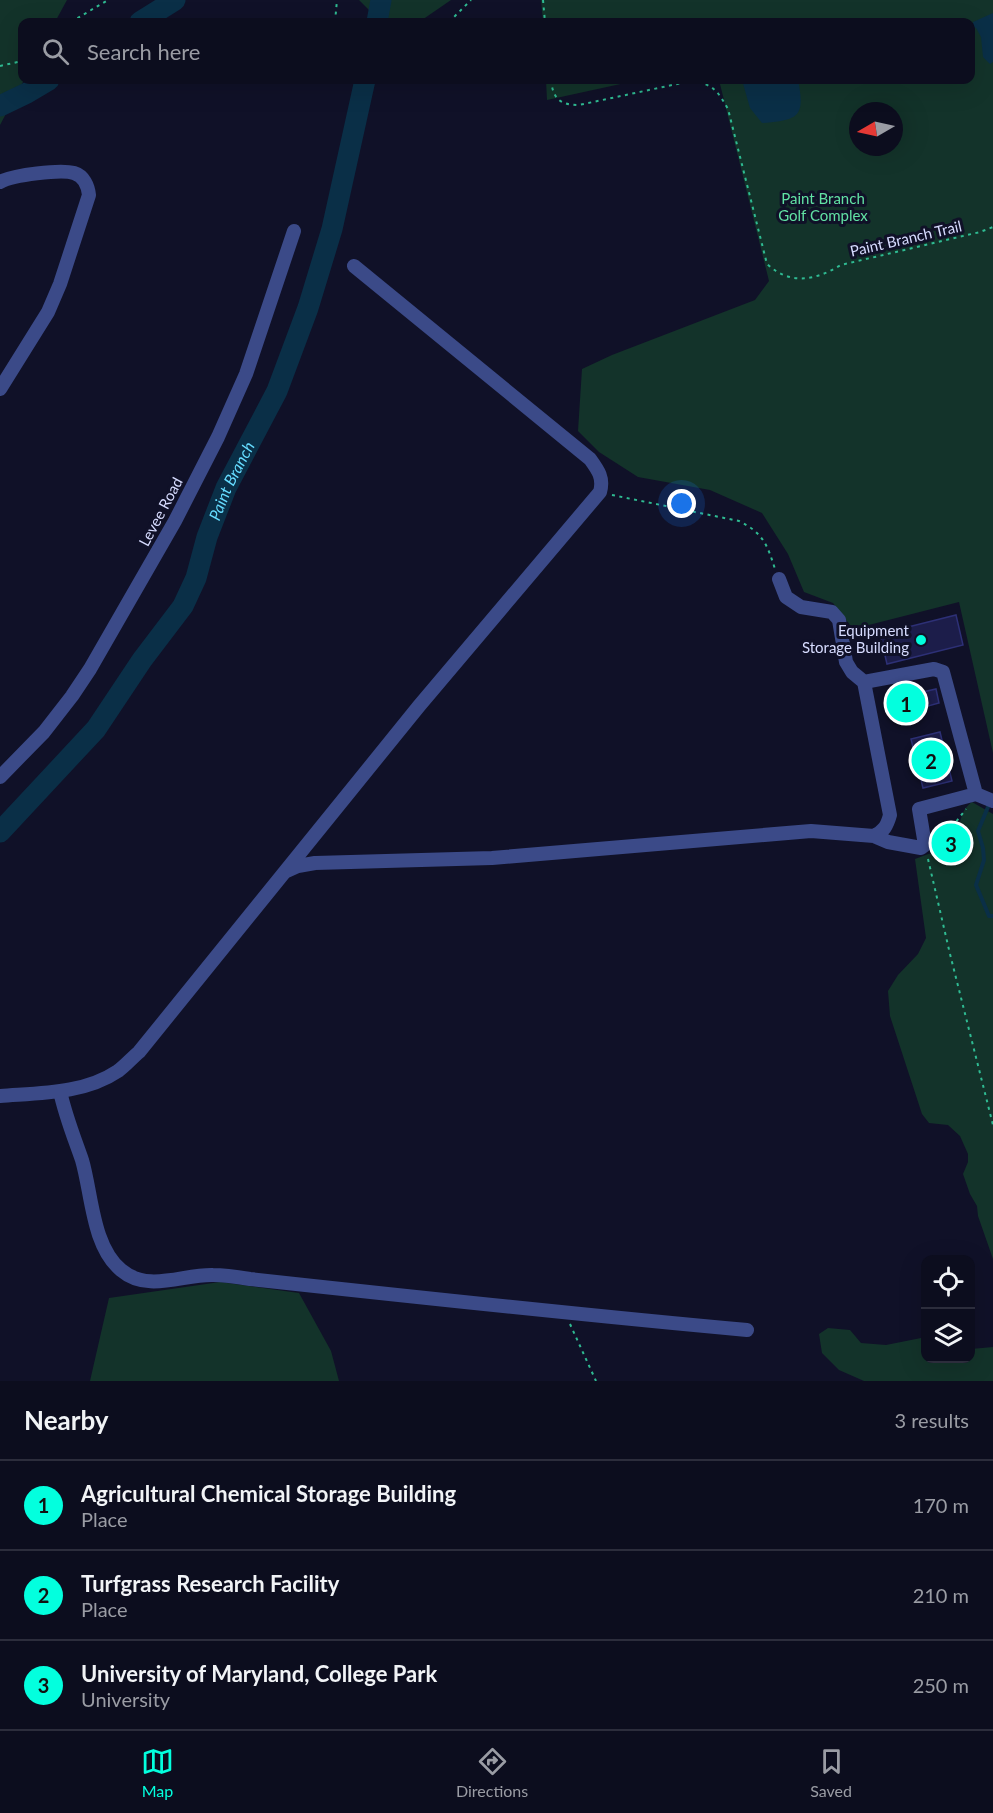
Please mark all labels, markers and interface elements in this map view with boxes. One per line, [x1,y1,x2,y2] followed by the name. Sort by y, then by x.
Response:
[18,18,975,84] search box
[39,35,72,68] icon: search
[87,38,200,65] text: Search here
[849,102,903,156] north arrow
[778,189,868,224] park label: Paint Branch Golf Complex
[848,216,963,260] street label: Paint Branch Trail
[204,438,258,523] water label: Paint Branch
[134,474,186,549] street label: Levee Road
[667,489,696,518] your location
[802,621,910,656] place label: Equipment Storage Building
[914,633,928,647] marker: Equipment Storage Building
[886,680,926,726] pin: 1
[912,738,950,783] pin: 2
[932,820,970,866] pin: 3
[921,1255,975,1363] map controls
[921,1255,975,1309] button: locate
[921,1309,975,1363] button: layers
[24,1404,109,1436] text: Nearby
[894,1408,969,1432] text: 3 results
[81,1480,456,1507] text: Agricultural Chemical Storage Building
[38,1493,49,1517] text: 1
[913,1493,969,1517] text: 170 m
[81,1507,128,1531] text: Place
[81,1570,339,1597] text: Turfgrass Research Facility
[38,1583,49,1607] text: 2
[913,1583,969,1607] text: 210 m
[81,1597,128,1621] text: Place
[81,1660,437,1687] text: University of Maryland, College Park
[38,1673,49,1697] text: 3
[913,1673,969,1697] text: 250 m
[81,1687,170,1711] text: University
[141,1745,174,1800] tab: Map
[456,1745,528,1800] tab: Directions
[810,1745,852,1800] tab: Saved

